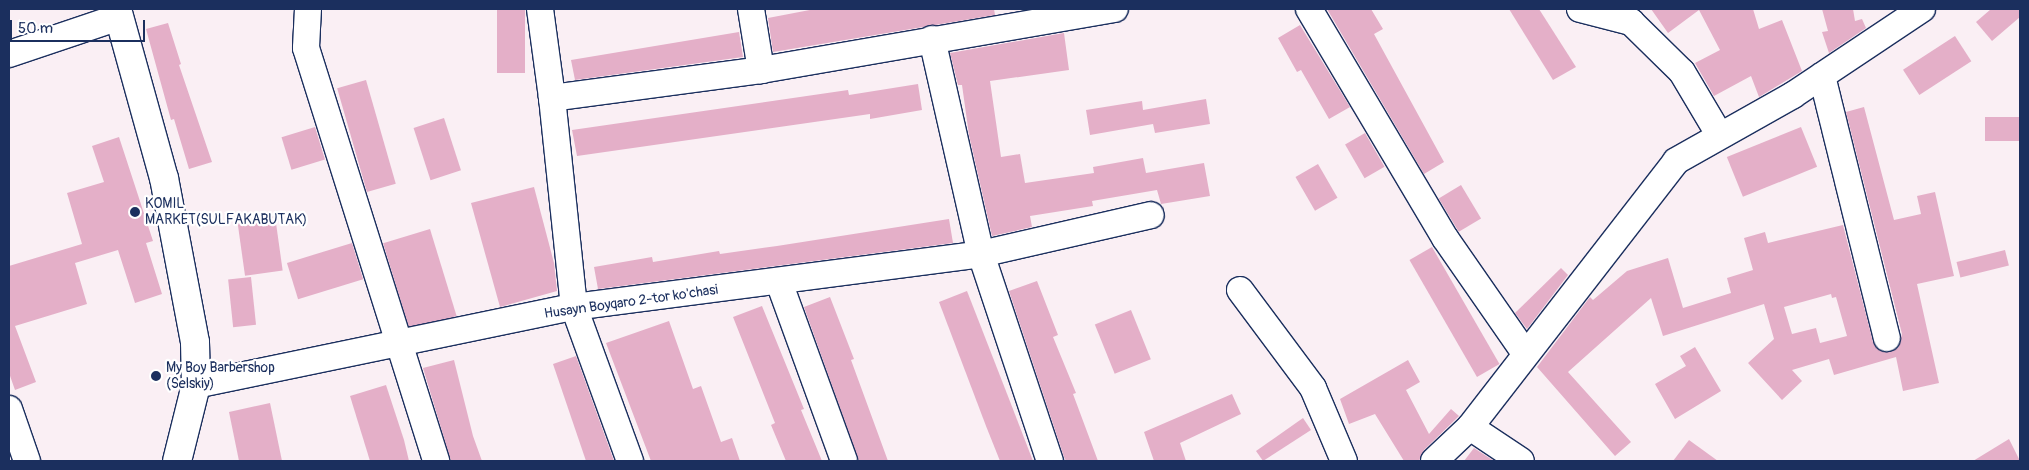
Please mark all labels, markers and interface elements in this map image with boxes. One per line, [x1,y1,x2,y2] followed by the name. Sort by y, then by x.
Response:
[12,10,148,42] scale bar
[18,19,53,38] text: 50 m
[145,196,307,228] place label: KOMIL MARKET(SULFAKABUTAK)
[129,206,141,218] marker: KOMIL MARKET(SULFAKABUTAK)
[543,281,719,323] street label: Husayn Boyqaro 2-tor ko'chasi
[166,360,275,392] place label: My Boy Barbershop (Selskiy)
[150,370,162,382] marker: My Boy Barbershop (Selskiy)

